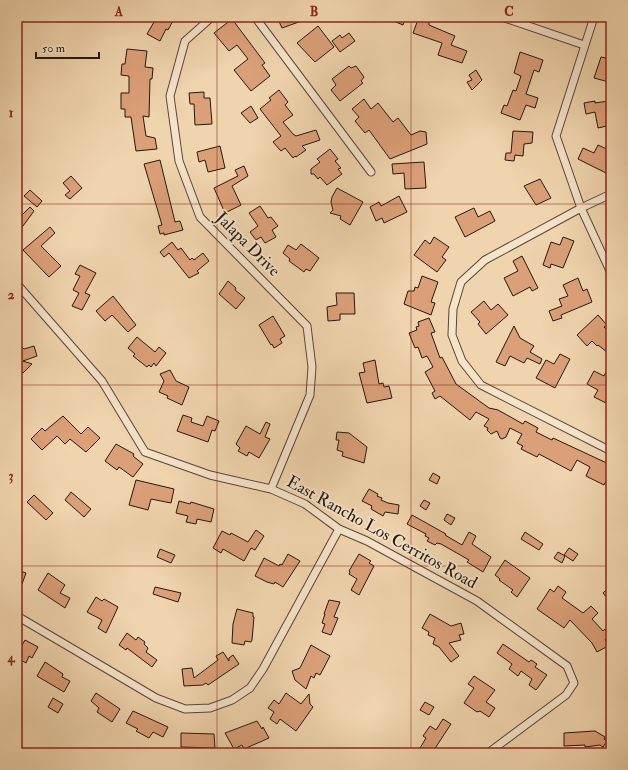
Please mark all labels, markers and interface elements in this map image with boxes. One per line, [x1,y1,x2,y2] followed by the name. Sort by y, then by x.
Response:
[114,4,124,20] text: A
[310,4,318,20] text: B
[504,4,514,20] text: C
[36,34,99,60] scale bar
[42,41,66,56] text: 50 m
[9,105,14,121] text: 1
[210,207,285,281] street label: Jalapa Drive
[8,287,15,303] text: 2
[9,468,14,484] text: 3
[283,471,482,594] street label: East Rancho Los Cerritos Road
[6,650,15,666] text: 4

